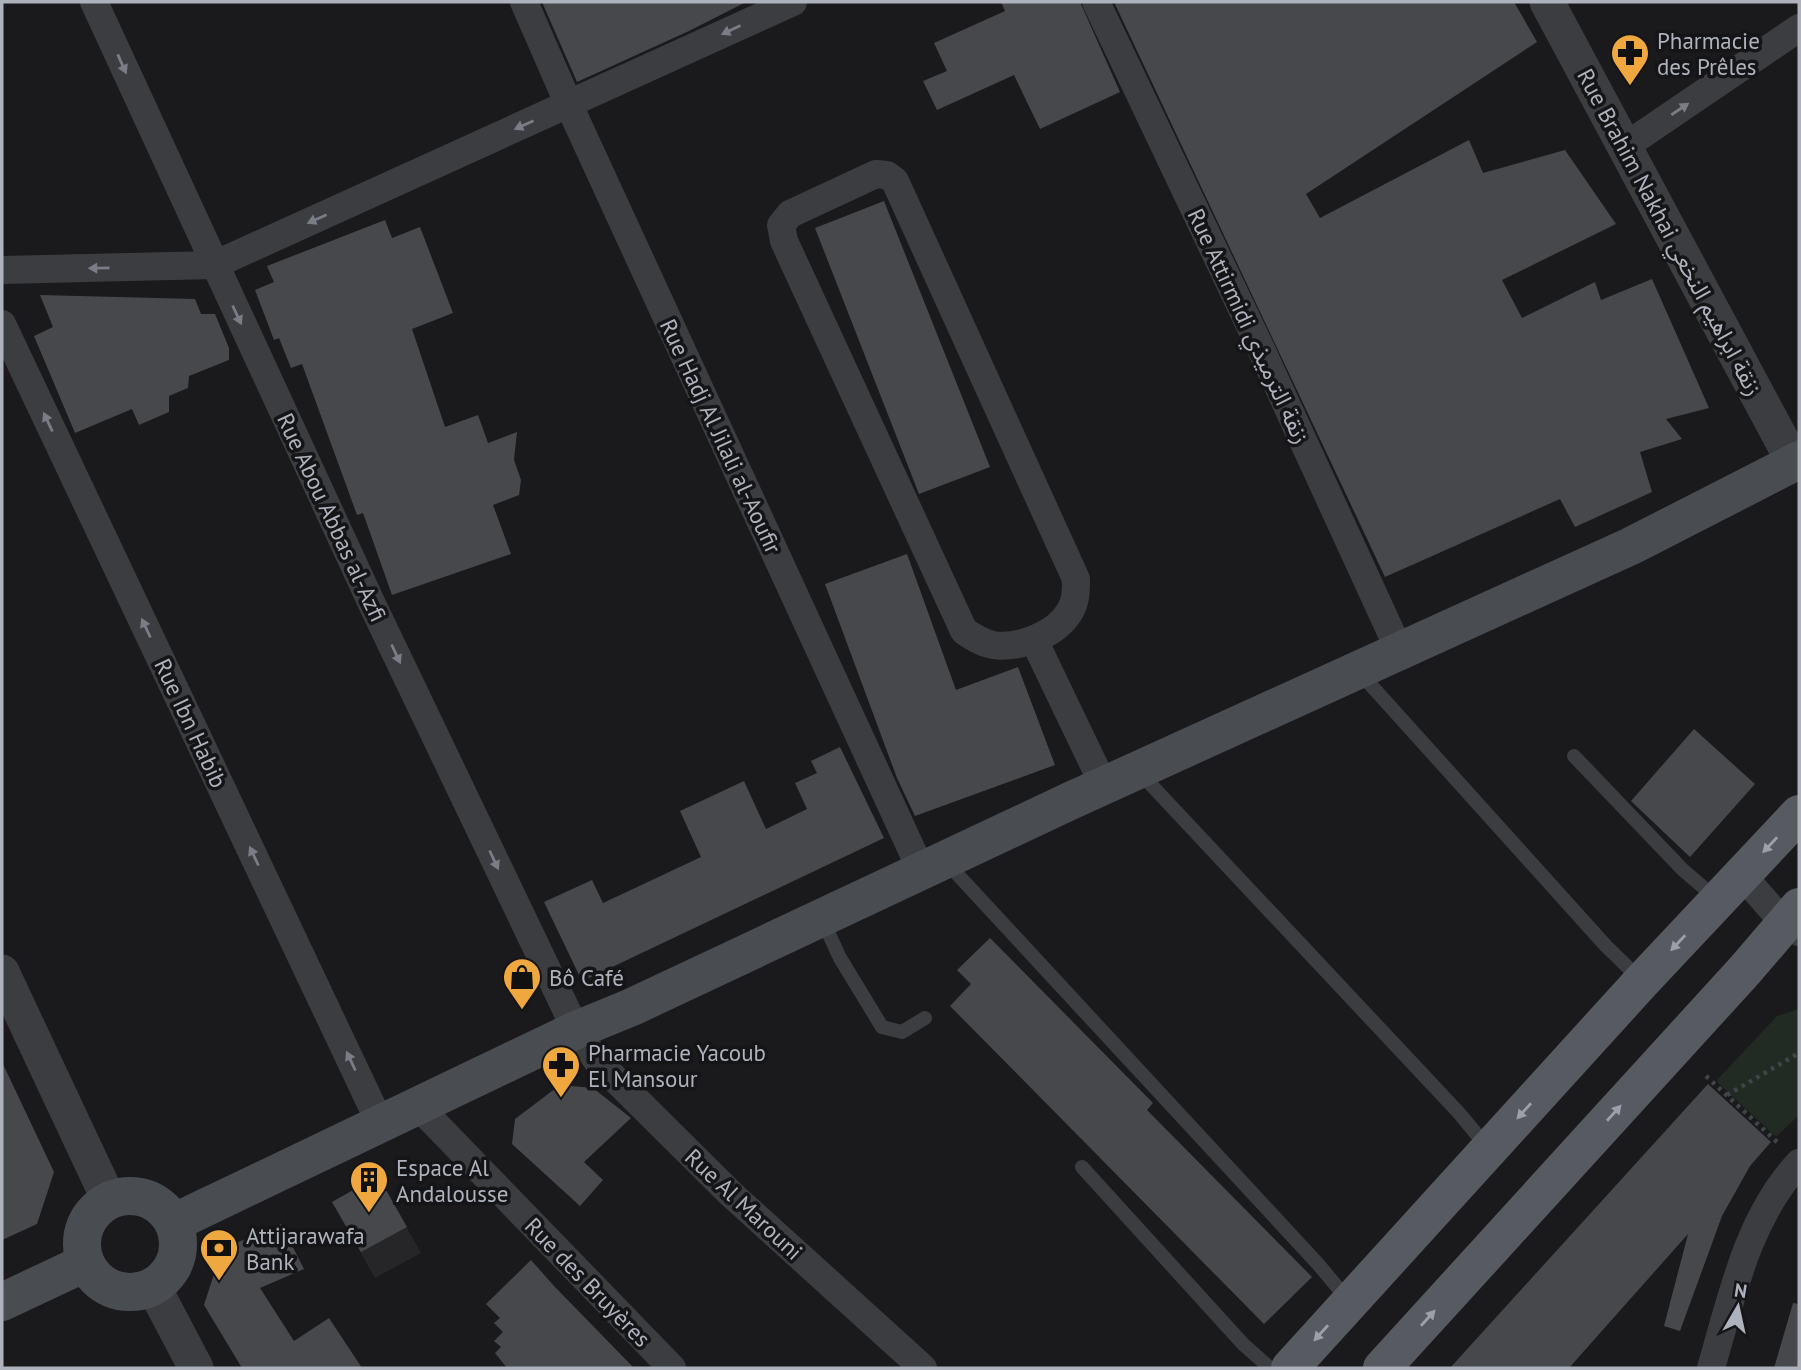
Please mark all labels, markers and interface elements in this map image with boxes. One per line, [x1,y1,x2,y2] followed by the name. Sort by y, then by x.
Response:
[721,24,741,36] one-way arrow
[1657,26,1760,81] place label: Pharmacie des Prêles
[1609,32,1651,87] pharmacy icon: Pharmacie des Prêles
[116,54,128,74] one-way arrow
[1568,64,1769,402] street label: Rue Brahim Nakhai زنقة ابراهيم النخعي
[1670,102,1690,115] one-way arrow
[514,119,534,131] one-way arrow
[1179,204,1316,450] street label: Rue Attirmidi زنقة الترميذي
[306,214,327,225] one-way arrow
[88,262,110,274] one-way arrow
[231,305,243,325] one-way arrow
[654,314,788,558] street label: Rue Hadj Al Jilali al-Aoufir
[271,408,393,626] street label: Rue Abou Abbas al-Azfi
[43,412,54,432] one-way arrow
[140,618,152,638] one-way arrow
[390,644,402,664] one-way arrow
[148,654,234,792] street label: Rue Ibn Habib
[1763,836,1779,853] one-way arrow
[248,846,259,866] one-way arrow
[488,850,500,870] one-way arrow
[1670,934,1686,952] one-way arrow
[501,956,543,1011] shop icon: Bô Café
[549,963,624,992] place label: Bô Café
[588,1038,766,1093] place label: Pharmacie Yacoub El Mansour
[540,1044,582,1099] pharmacy icon: Pharmacie Yacoub El Mansour
[345,1051,357,1071] one-way arrow
[1517,1102,1533,1119] one-way arrow
[1606,1104,1622,1122] one-way arrow
[679,1142,809,1266] street label: Rue Al Marouni
[396,1153,508,1208] place label: Espace Al Andalousse
[348,1159,390,1214] building icon: Espace Al Andalousse
[519,1211,657,1353] street label: Rue des Bruyères
[246,1221,365,1276] place label: Attijarawafa Bank
[198,1227,240,1282] bank icon: Attijarawafa Bank
[1703,1272,1773,1342] north arrow
[1733,1277,1749,1303] text: N
[1420,1309,1436,1327] one-way arrow
[1314,1324,1330,1341] one-way arrow

